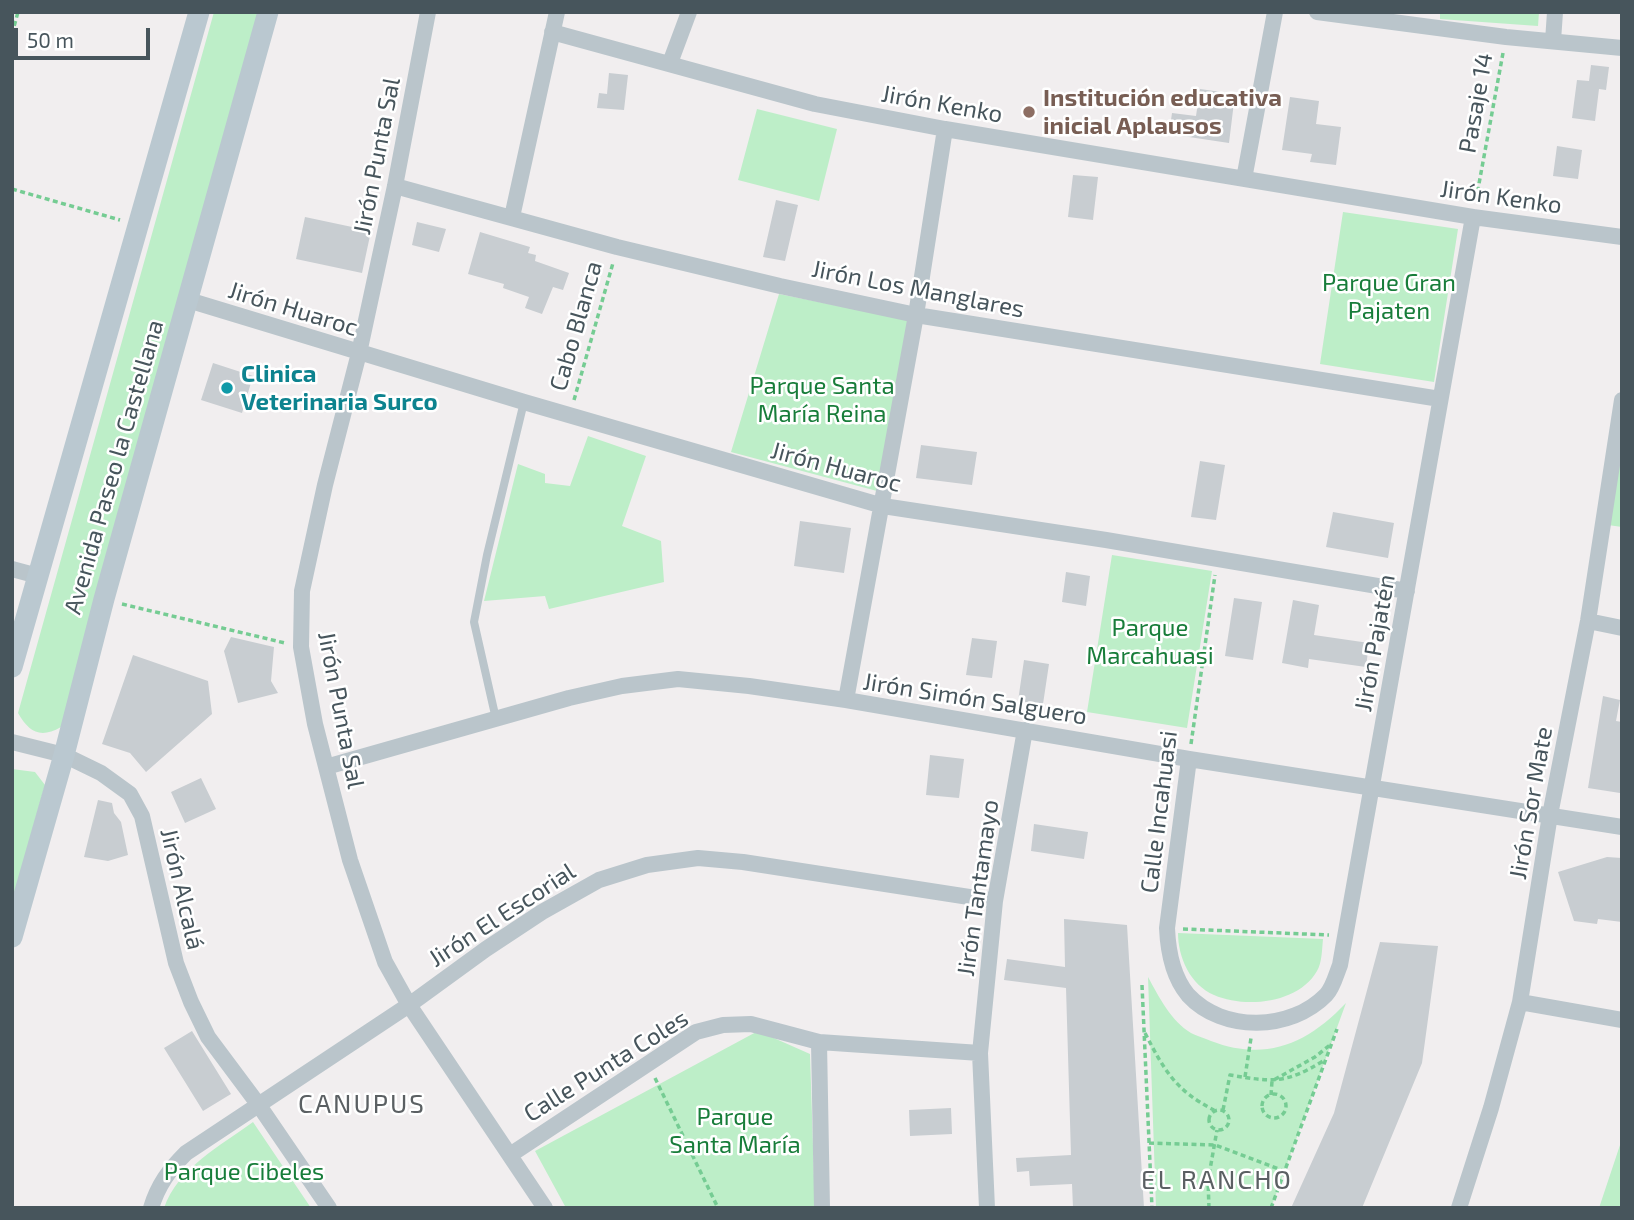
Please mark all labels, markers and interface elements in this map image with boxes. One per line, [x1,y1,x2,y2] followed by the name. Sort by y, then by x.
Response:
[18,14,154,58] scale bar
[27,27,74,52] text: 50 m
[1453,51,1499,155] street label: Pasaje 14
[348,75,406,237] street label: Jirón Punta Sal
[879,79,1005,129] street label: Jirón Kenko
[1043,84,1282,140] place label: Institución educativa inicial Aplausos
[1021,104,1037,120] marker: Institución educativa inicial Aplausos
[1438,174,1564,220] street label: Jirón Kenko
[809,254,1027,324] street label: Jirón Los Manglares
[544,258,608,394] street label: Cabo Blanca
[1322,269,1456,325] park label: Parque Gran Pajaten
[225,276,361,342] street label: Jirón Huaroc
[58,317,170,617] street label: Avenida Paseo la Castellana
[241,360,438,416] place label: Clinica Veterinaria Surco
[749,372,895,428] park label: Parque Santa María Reina
[219,380,235,396] marker: Clinica Veterinaria Surco
[768,436,904,498] street label: Jirón Huaroc
[1349,572,1401,714] street label: Jirón Pajatén
[1086,614,1214,670] park label: Parque Marcahuasi
[312,629,370,791] street label: Jirón Punta Sal
[861,667,1089,731] street label: Jirón Simón Salguero
[1503,724,1559,882] street label: Jirón Sor Mate
[1135,729,1183,895] street label: Calle Incahuasi
[951,798,1005,978] street label: Jirón Tantamayo
[154,826,210,952] street label: Jirón Alcalá
[423,857,581,973] street label: Jirón El Escorial
[519,1004,693,1128] street label: Calle Punta Coles
[299,1088,425,1120] district label: CANUPUS
[669,1103,801,1159] park label: Parque Santa María
[164,1158,324,1186] park label: Parque Cibeles
[1142,1164,1292,1196] district label: EL RANCHO

